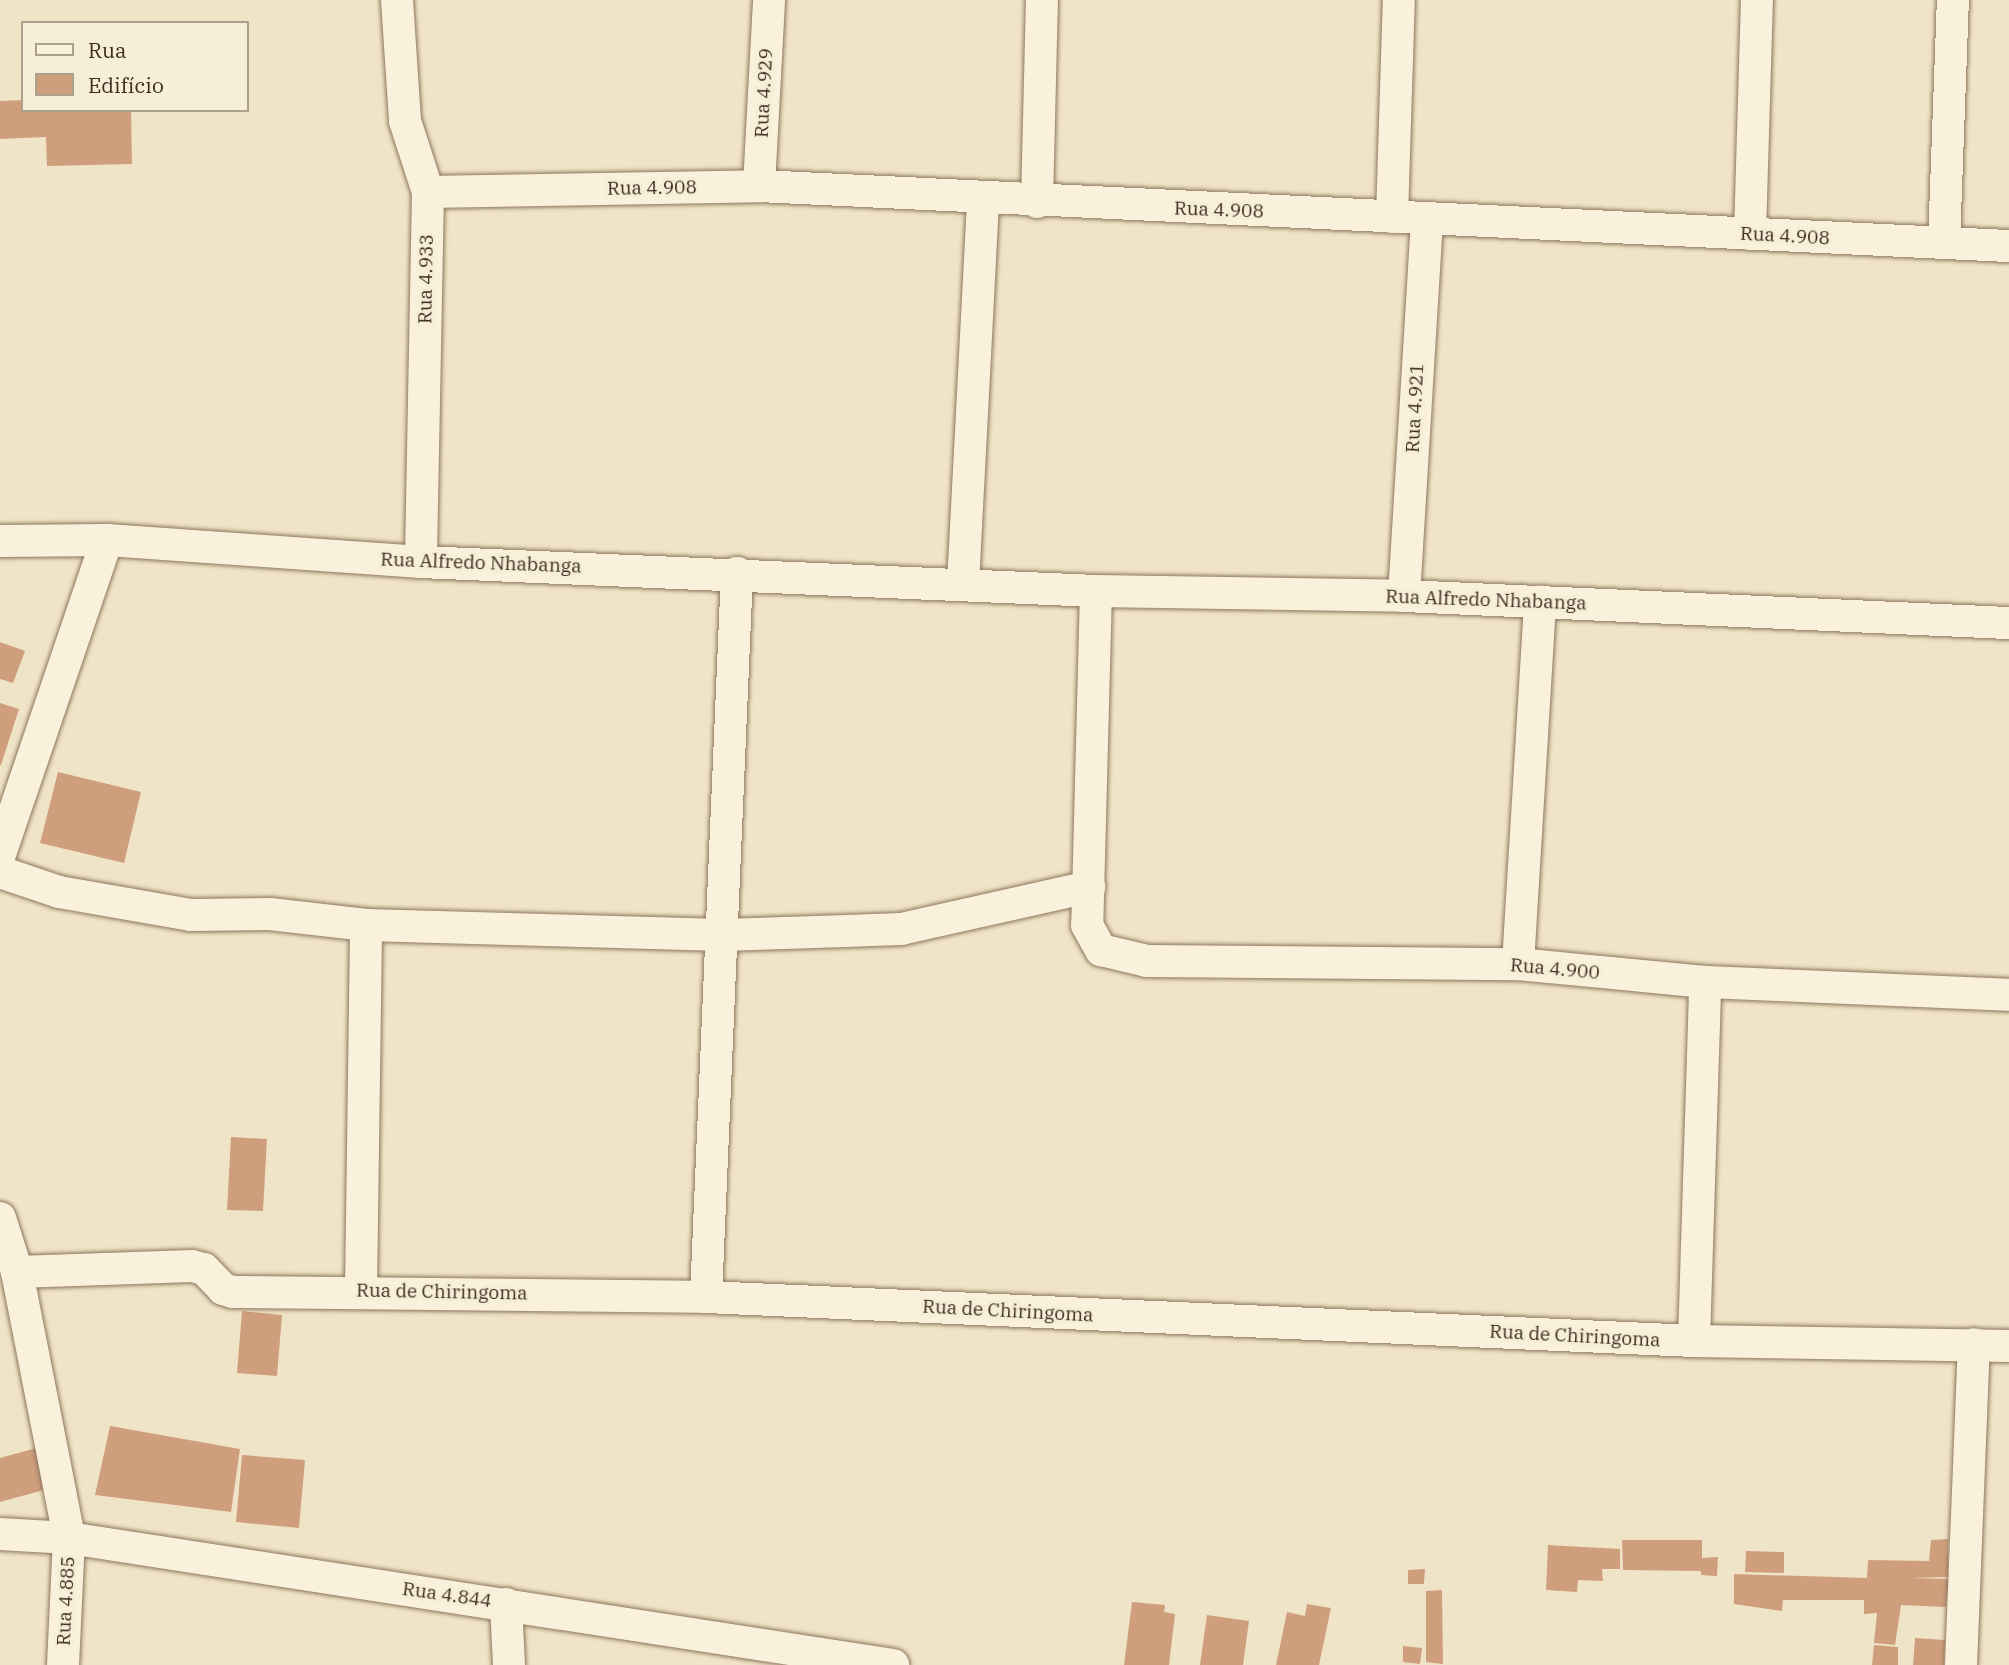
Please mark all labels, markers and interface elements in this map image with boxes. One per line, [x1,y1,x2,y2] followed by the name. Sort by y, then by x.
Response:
[21,21,248,112] legend
[88,36,126,64] text: Rua
[750,48,778,138] street label: Rua 4.929
[88,71,164,99] text: Edifício
[607,176,697,200] street label: Rua 4.908
[1174,197,1264,223] street label: Rua 4.908
[1740,222,1830,250] street label: Rua 4.908
[414,234,438,324] street label: Rua 4.933
[1401,363,1429,453] street label: Rua 4.921
[380,548,582,578] street label: Rua Alfredo Nhabanga
[1385,585,1587,615] street label: Rua Alfredo Nhabanga
[1509,954,1601,984] street label: Rua 4.900
[356,1279,528,1305] street label: Rua de Chiringoma
[922,1295,1094,1327] street label: Rua de Chiringoma
[1489,1320,1661,1352] street label: Rua de Chiringoma
[52,1556,80,1646] street label: Rua 4.885
[401,1577,493,1613] street label: Rua 4.844

